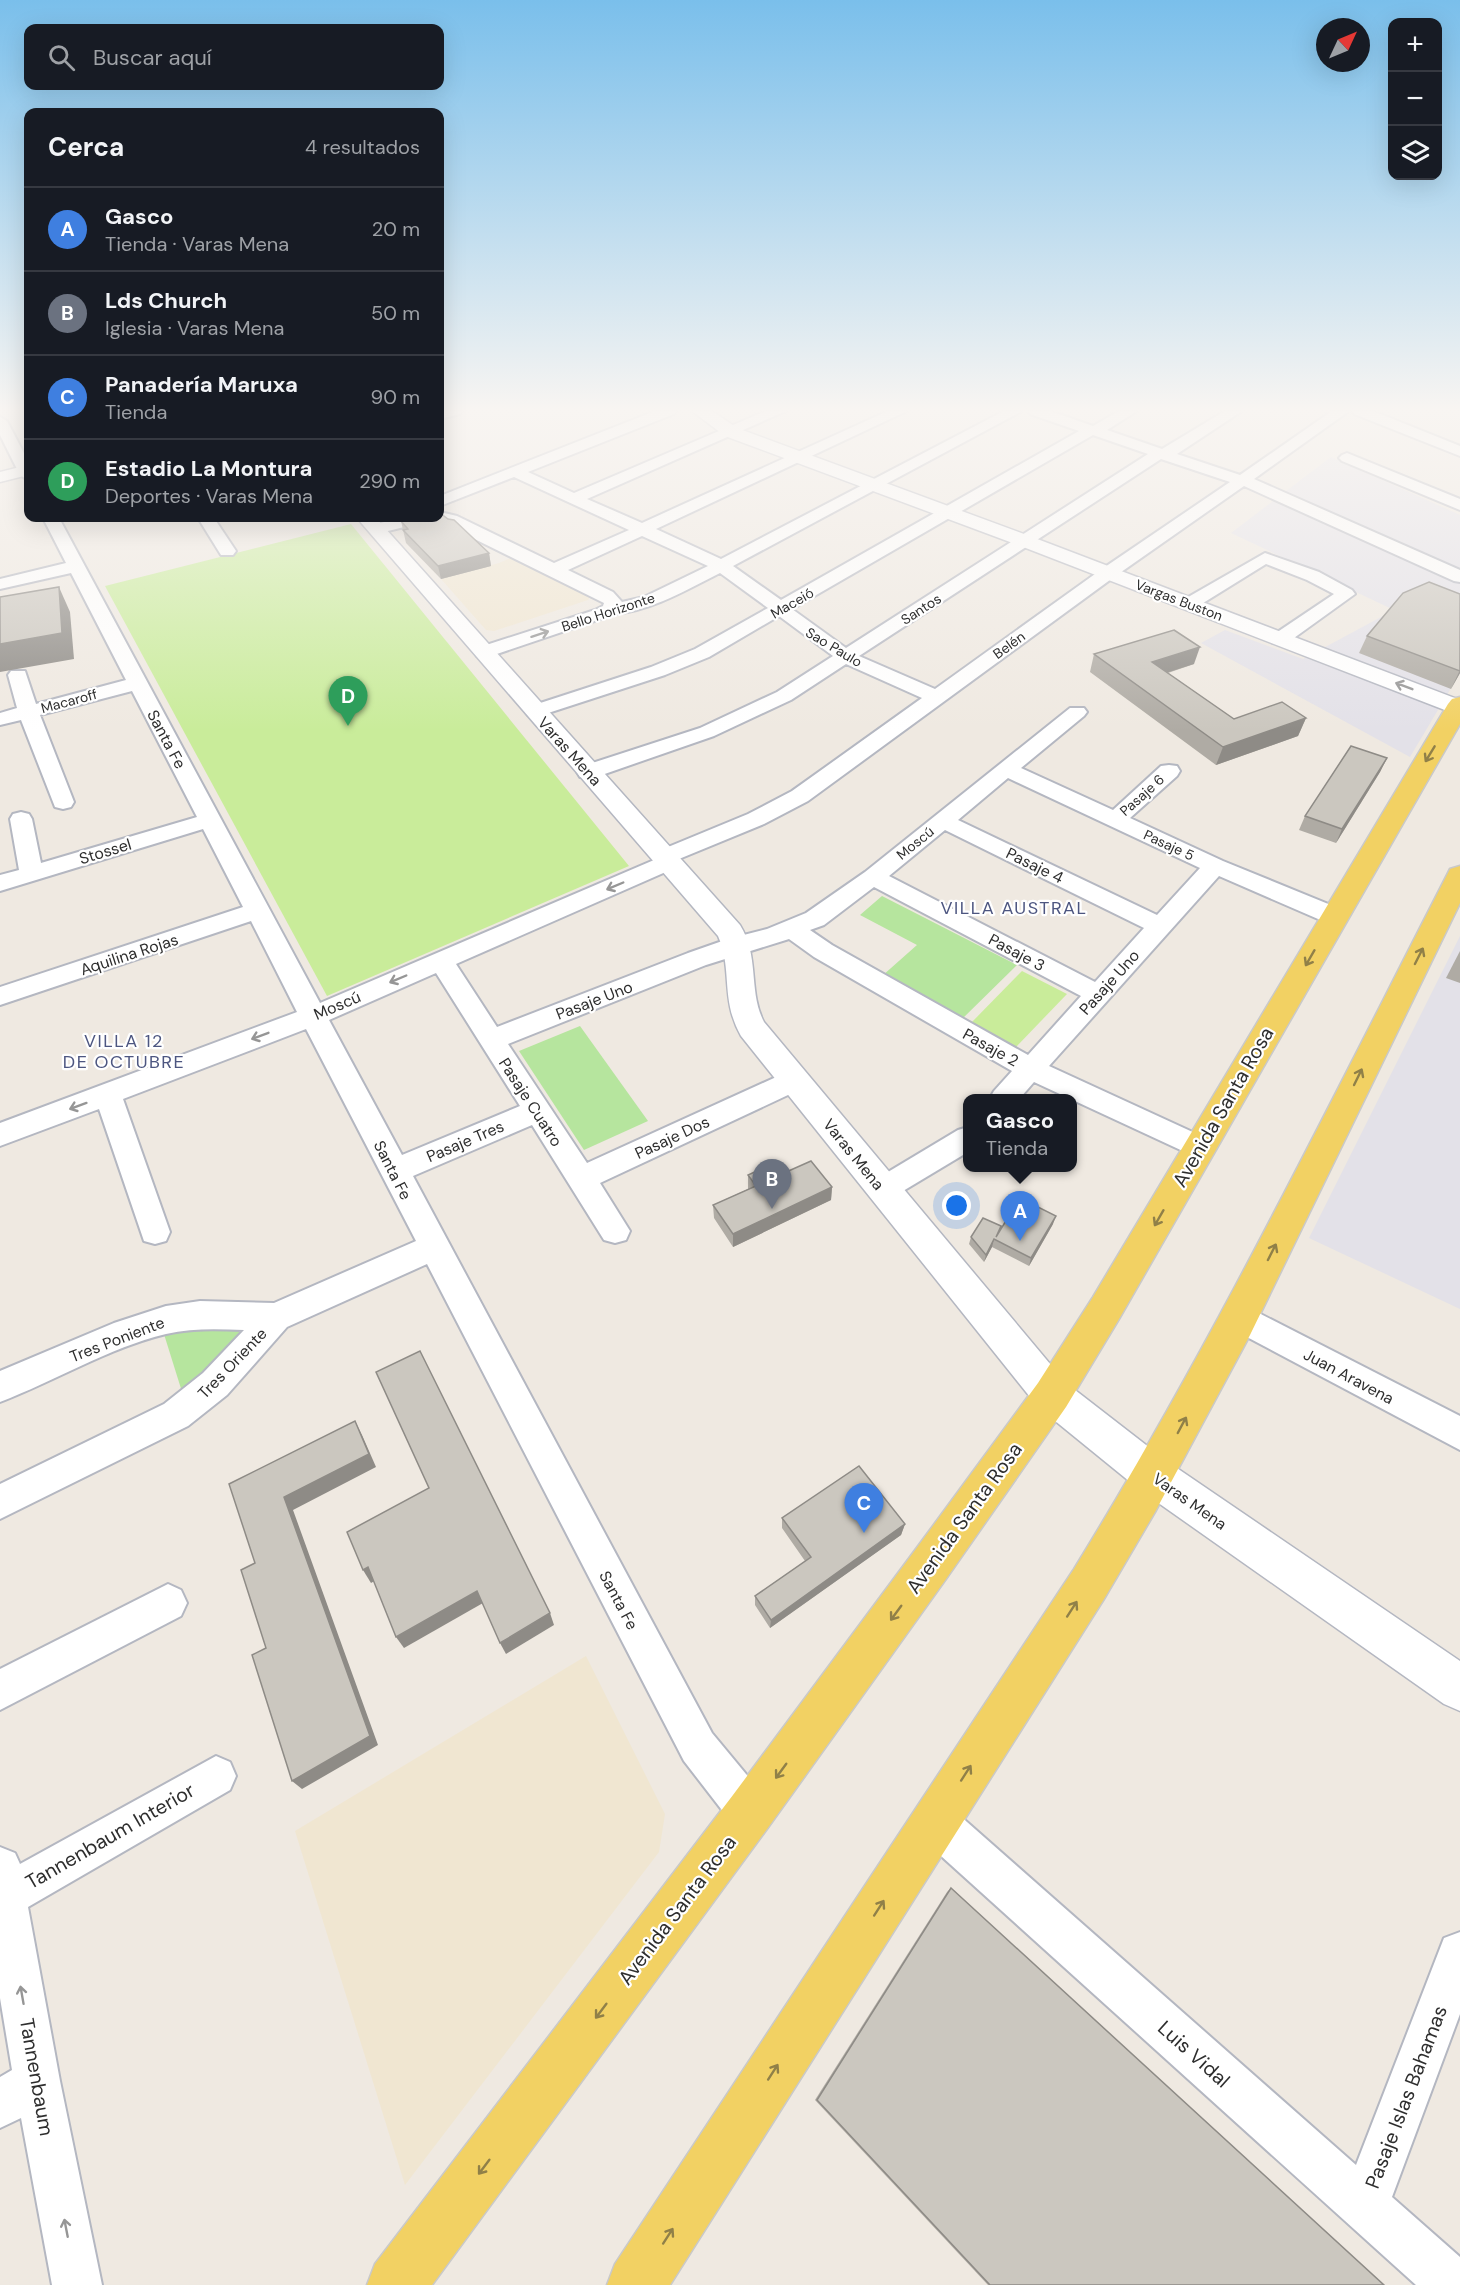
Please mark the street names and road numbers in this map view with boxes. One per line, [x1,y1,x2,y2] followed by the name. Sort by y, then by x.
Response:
[1133,575,1225,625] street label: Vargas Buston
[767,583,817,623] street label: Maceió
[559,588,657,636] street label: Bello Horizonte
[897,589,945,629] street label: Santos
[803,623,865,671] street label: Sao Paulo
[989,627,1029,663] street label: Belén
[39,685,99,717] street label: Macaroff
[142,706,191,772] street label: Santa Fe
[533,712,606,790] street label: Varas Mena
[1116,770,1168,820] street label: Pasaje 6
[893,822,937,864] street label: Moscú
[1141,825,1197,865] street label: Pasaje 5
[76,834,134,869] street label: Stossel
[1003,843,1067,888] street label: Pasaje 4
[77,929,181,980] street label: Aquilina Rojas
[985,929,1049,976] street label: Pasaje 3
[1075,945,1144,1019] street label: Pasaje Uno
[553,976,636,1025] street label: Pasaje Uno
[310,986,364,1025] street label: Moscú
[1167,1022,1279,1192] street label: Avenida Santa Rosa
[959,1024,1022,1071] street label: Pasaje 2
[494,1054,567,1151] street label: Pasaje Cuatro
[631,1111,713,1164] street label: Pasaje Dos
[818,1114,889,1194] street label: Varas Mena
[423,1116,507,1167] street label: Pasaje Tres
[369,1137,416,1203] street label: Santa Fe
[67,1312,168,1367] street label: Tres Poniente
[193,1323,271,1403] street label: Tres Oriente
[1300,1344,1398,1409] street label: Juan Aravena
[900,1437,1028,1599] street label: Avenida Santa Rosa
[1149,1468,1231,1535] street label: Varas Mena
[594,1567,643,1633] street label: Santa Fe
[21,1777,199,1895] street label: Tannenbaum Interior
[612,1830,742,1990] street label: Avenida Santa Rosa
[1359,2002,1453,2192] street label: Pasaje Islas Bahamas
[1153,2015,1235,2093] street label: Luis Vidal
[14,2016,60,2138] street label: Tannenbaum

